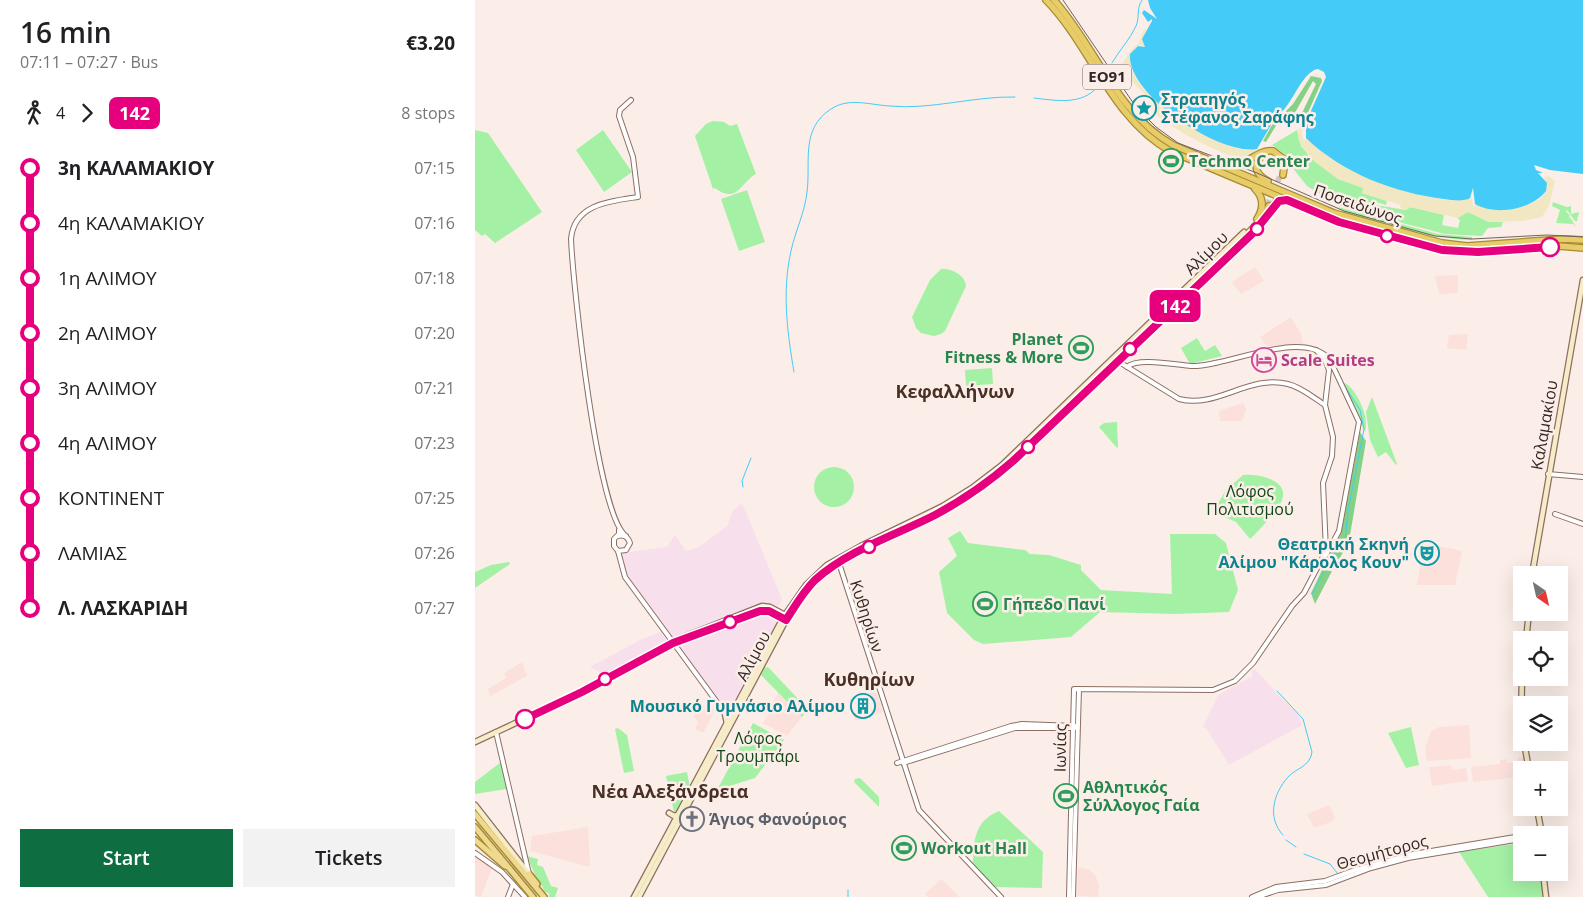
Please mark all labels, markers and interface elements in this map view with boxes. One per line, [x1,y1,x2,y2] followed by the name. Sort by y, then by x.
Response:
[20,13,112,51] text: 16 min
[406,30,455,56] text: €3.20
[20,51,158,73] text: 07:11 – 07:27 · Bus
[1083,64,1131,90] road number: ΕΟ91
[1161,88,1314,128] place label: Στρατηγός Στέφανος Σαράφης
[1131,95,1157,121] place icon: Στρατηγός Στέφανος Σαράφης
[20,99,48,127] icon: walk
[73,99,101,127] icon: forward
[119,101,150,125] text: 142
[56,102,65,124] text: 4
[401,102,455,124] text: 8 stops
[1158,148,1184,174] sports icon: Techmo Center
[1189,150,1310,172] place label: Techmo Center
[58,155,214,181] text: 3η ΚΑΛΑΜΑΚΙΟΥ
[414,157,455,179] text: 07:15
[1311,179,1405,229] street label: Ποσειδώνος
[58,210,204,236] text: 4η ΚΑΛΑΜΑΚΙΟΥ
[414,212,455,234] text: 07:16
[1250,222,1264,236] unlabelled marker
[1179,226,1233,280] street label: Αλίμου
[1380,229,1394,243] unlabelled marker
[1540,237,1560,257] unlabelled marker
[58,265,157,291] text: 1η ΑΛΙΜΟΥ
[414,267,455,289] text: 07:18
[1146,290,1204,322] line badge: 142
[1160,294,1190,318] text: 142
[58,320,157,346] text: 2η ΑΛΙΜΟΥ
[414,322,455,344] text: 07:20
[944,328,1063,368] place label: Planet Fitness & More
[1068,335,1094,361] sports icon: Planet Fitness & More
[1123,342,1137,356] unlabelled marker
[1251,347,1277,373] hotel icon: Scale Suites
[1281,349,1375,371] place label: Scale Suites
[58,375,157,401] text: 3η ΑΛΙΜΟΥ
[414,377,455,399] text: 07:21
[1525,378,1563,472] street label: Καλαμακίου
[896,379,1015,403] district label: Κεφαλλήνων
[58,430,157,456] text: 4η ΑΛΙΜΟΥ
[414,432,455,454] text: 07:23
[1021,440,1035,454] unlabelled marker
[1206,480,1294,520] park label: Λόφος Πολιτισμού
[58,485,164,511] text: ΚΟΝΤΙΝΕΝΤ
[414,487,455,509] text: 07:25
[1219,533,1409,573] place label: Θεατρική Σκηνή Αλίμου "Κάρολος Κουν"
[58,540,127,566] text: ΛΑΜΙΑΣ
[862,540,876,554] unlabelled marker
[1414,540,1440,566] theatre icon: Θεατρική Σκηνή Αλίμου "Κάρολος Κουν"
[414,542,455,564] text: 07:26
[1513,566,1567,621] north arrow
[1513,566,1568,881] map controls
[845,577,889,655] street label: Κυθηρίων
[972,591,998,617] sports icon: Γήπεδο Πανί
[1003,593,1106,615] place label: Γήπεδο Πανί
[58,595,188,621] text: Λ. ΛΑΣΚΑΡΙΔΗ
[414,597,455,619] text: 07:27
[723,615,737,629] unlabelled marker
[731,627,775,685] street label: Αλίμου
[1513,631,1568,686] button: locate
[823,667,915,691] district label: Κυθηρίων
[598,672,612,686] unlabelled marker
[850,693,876,719] building icon: Μουσικό Γυμνάσιο Αλίμου
[630,695,845,717] place label: Μουσικό Γυμνάσιο Αλίμου
[1513,696,1568,751] button: layers
[515,709,535,729] unlabelled marker
[1049,723,1071,772] street label: Ιωνίας
[717,727,800,767] park label: Λόφος Τρουμπάρι
[1513,761,1568,816] button: +
[1083,776,1200,816] place label: Αθλητικός Σύλλογος Γαία
[592,779,749,803] district label: Νέα Αλεξάνδρεια
[1053,783,1079,809] sports icon: Αθλητικός Σύλλογος Γαία
[679,806,705,832] church icon: Άγιος Φανούριος
[709,808,846,830] place label: Άγιος Φανούριος
[1513,826,1568,881] button: −
[20,829,233,887] button: Start
[243,829,455,887] button: Tickets
[1334,829,1430,875] street label: Θεομήτορος
[891,835,917,861] sports icon: Workout Hall
[921,837,1027,859] place label: Workout Hall

